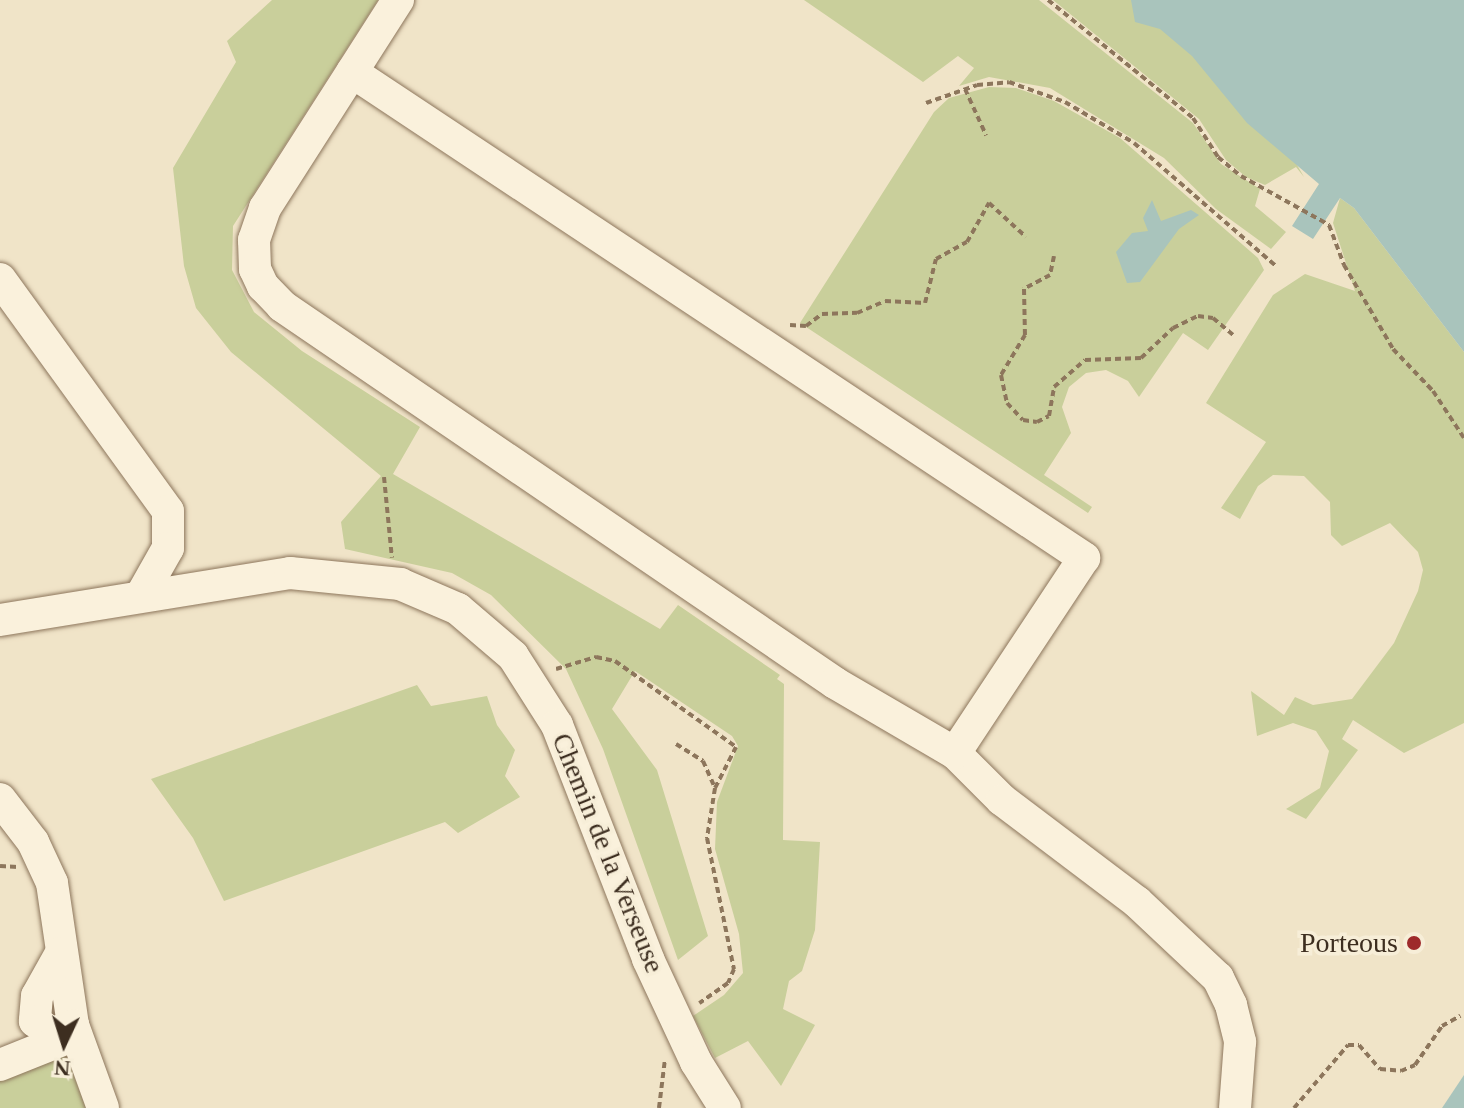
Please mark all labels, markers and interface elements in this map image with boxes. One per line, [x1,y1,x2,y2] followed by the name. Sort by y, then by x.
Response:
[545,728,671,978] street label: Chemin de la Verseuse
[1300,926,1398,960] place label: Porteous
[1405,934,1423,952] marker: Porteous
[24,1004,104,1084] north arrow
[54,1055,71,1081] text: N

